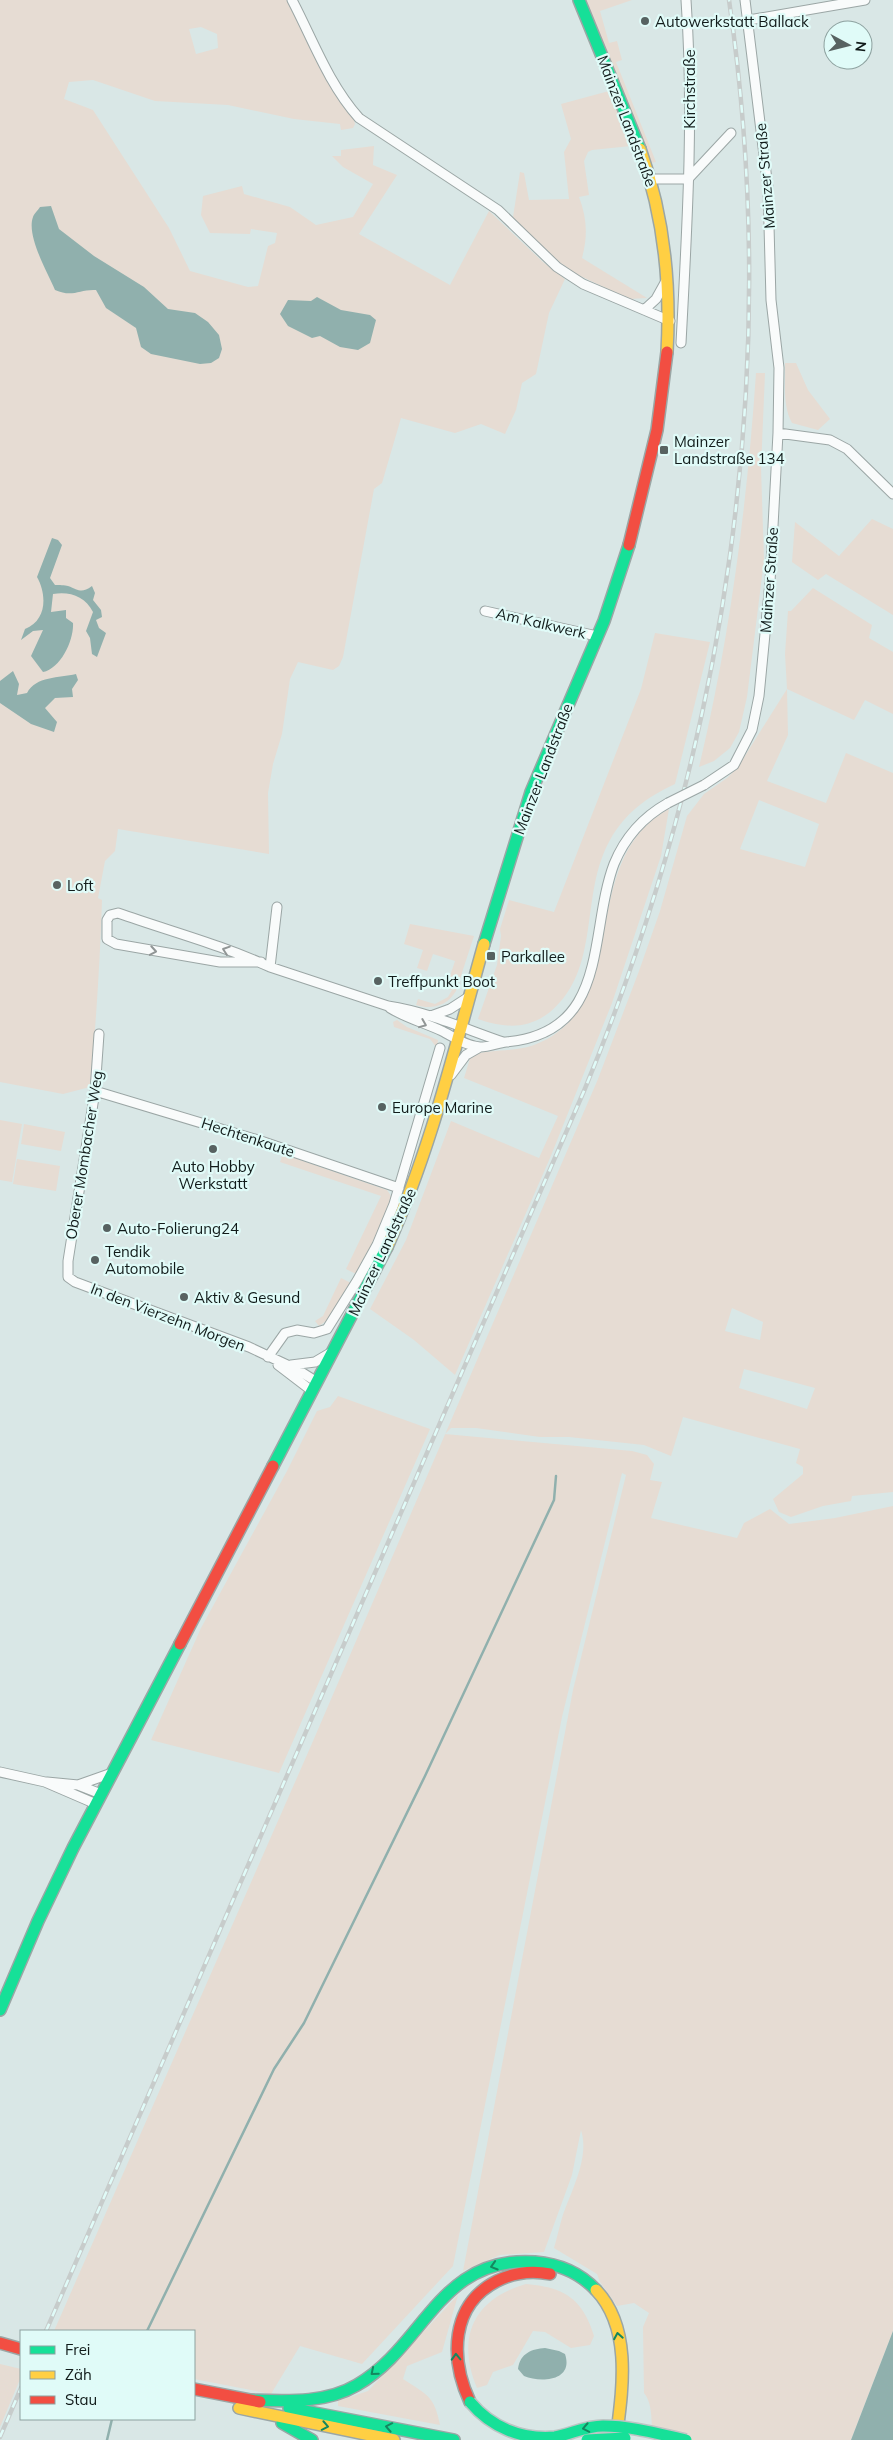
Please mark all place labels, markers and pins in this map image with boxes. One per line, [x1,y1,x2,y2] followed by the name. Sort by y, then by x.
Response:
[655,12,809,31] place label: Autowerkstatt Ballack
[639,15,651,27] marker: Autowerkstatt Ballack
[674,432,785,468] place label: Mainzer Landstraße 134
[658,444,670,456] marker: Mainzer Landstraße 134
[67,876,94,895] place label: Loft
[51,879,63,891] marker: Loft
[501,947,565,966] place label: Parkallee
[485,950,497,962] marker: Parkallee
[388,972,495,991] place label: Treffpunkt Boot
[372,975,384,987] marker: Treffpunkt Boot
[392,1098,492,1117] place label: Europe Marine
[376,1101,388,1113] marker: Europe Marine
[207,1143,219,1155] marker: Auto Hobby Werkstatt
[171,1157,255,1193] place label: Auto Hobby Werkstatt
[117,1219,239,1238] place label: Auto-Folierung24
[101,1222,113,1234] marker: Auto-Folierung24
[105,1242,184,1278] place label: Tendik Automobile
[89,1254,101,1266] marker: Tendik Automobile
[194,1288,300,1307] place label: Aktiv & Gesund
[178,1291,190,1303] marker: Aktiv & Gesund

